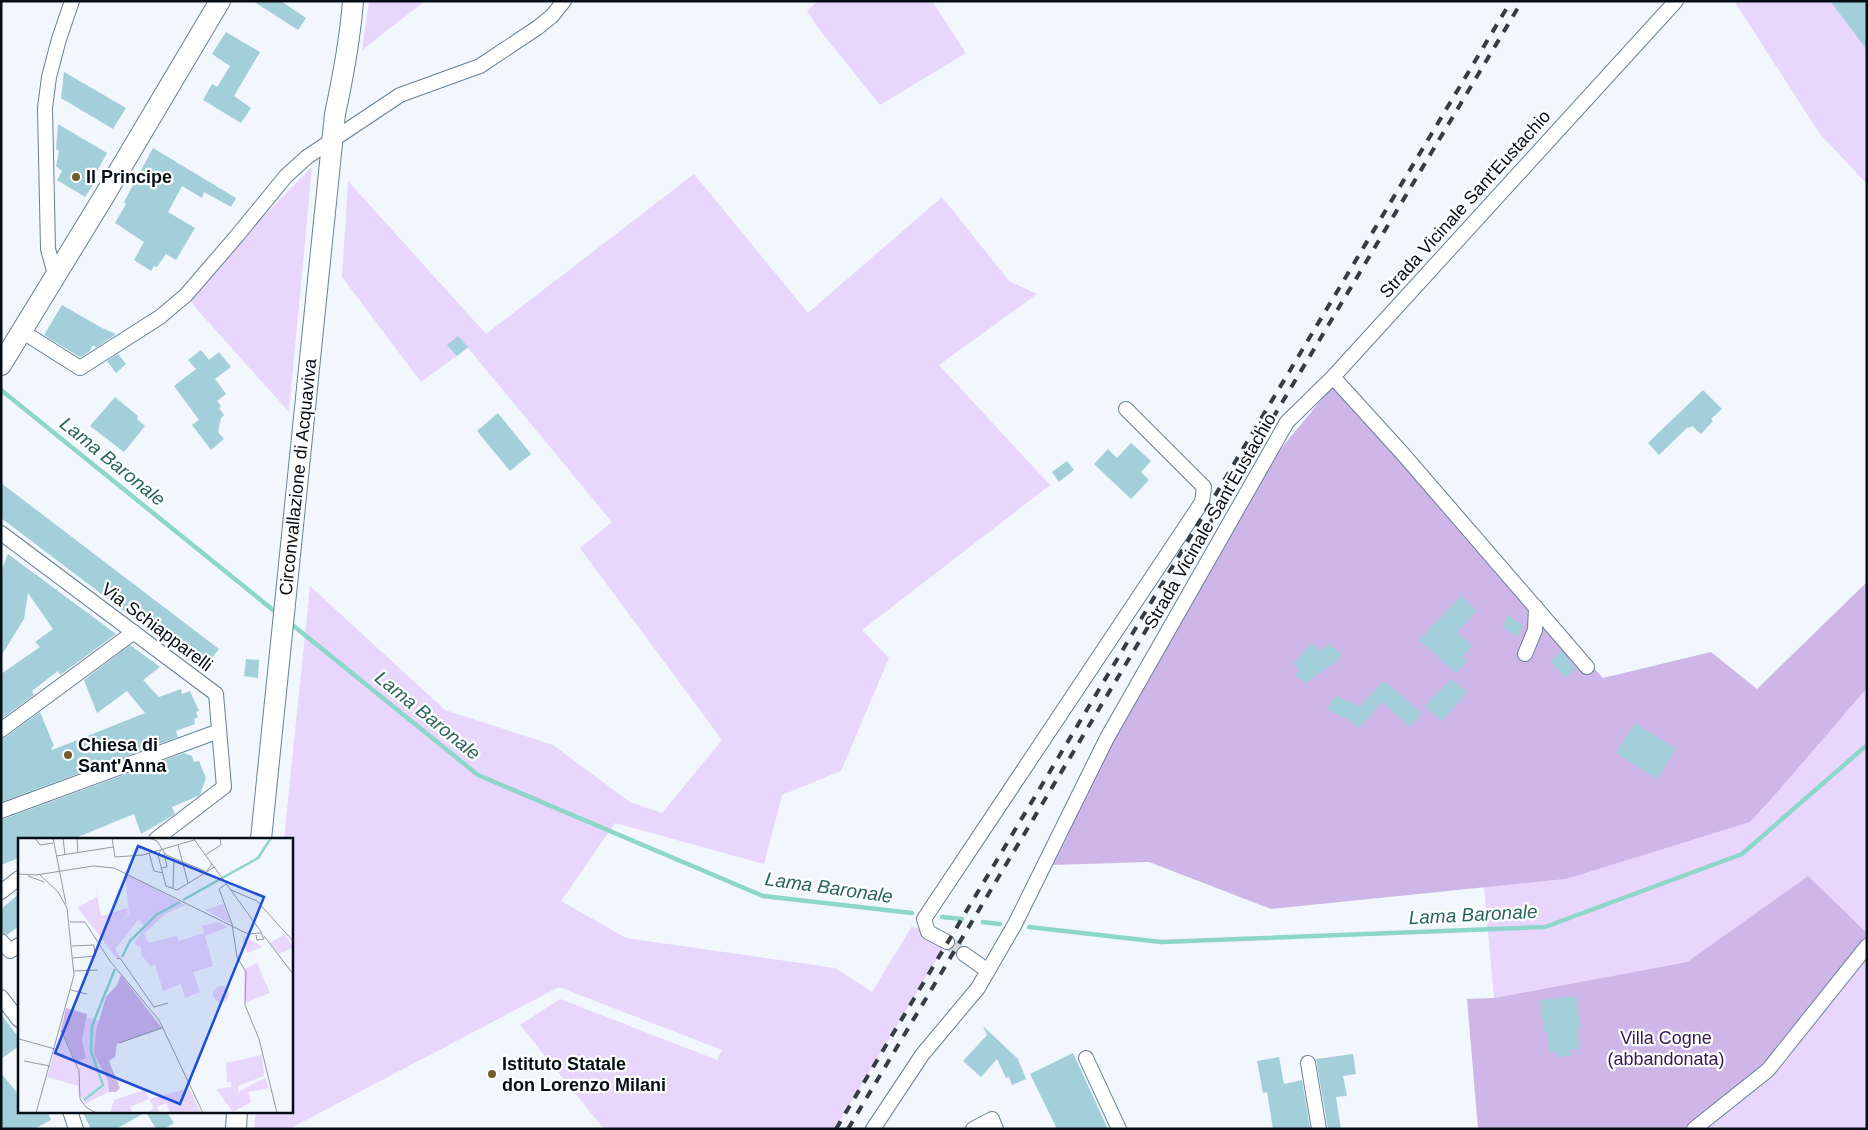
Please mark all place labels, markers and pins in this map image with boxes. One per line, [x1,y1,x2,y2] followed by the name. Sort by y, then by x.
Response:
[86,167,172,187] place label: Il Principe
[70,171,82,183] marker: Il Principe
[78,735,167,776] place label: Chiesa di Sant'Anna
[62,749,74,761] marker: Chiesa di Sant'Anna
[502,1054,666,1095] place label: Istituto Statale don Lorenzo Milani
[486,1068,498,1080] marker: Istituto Statale don Lorenzo Milani

